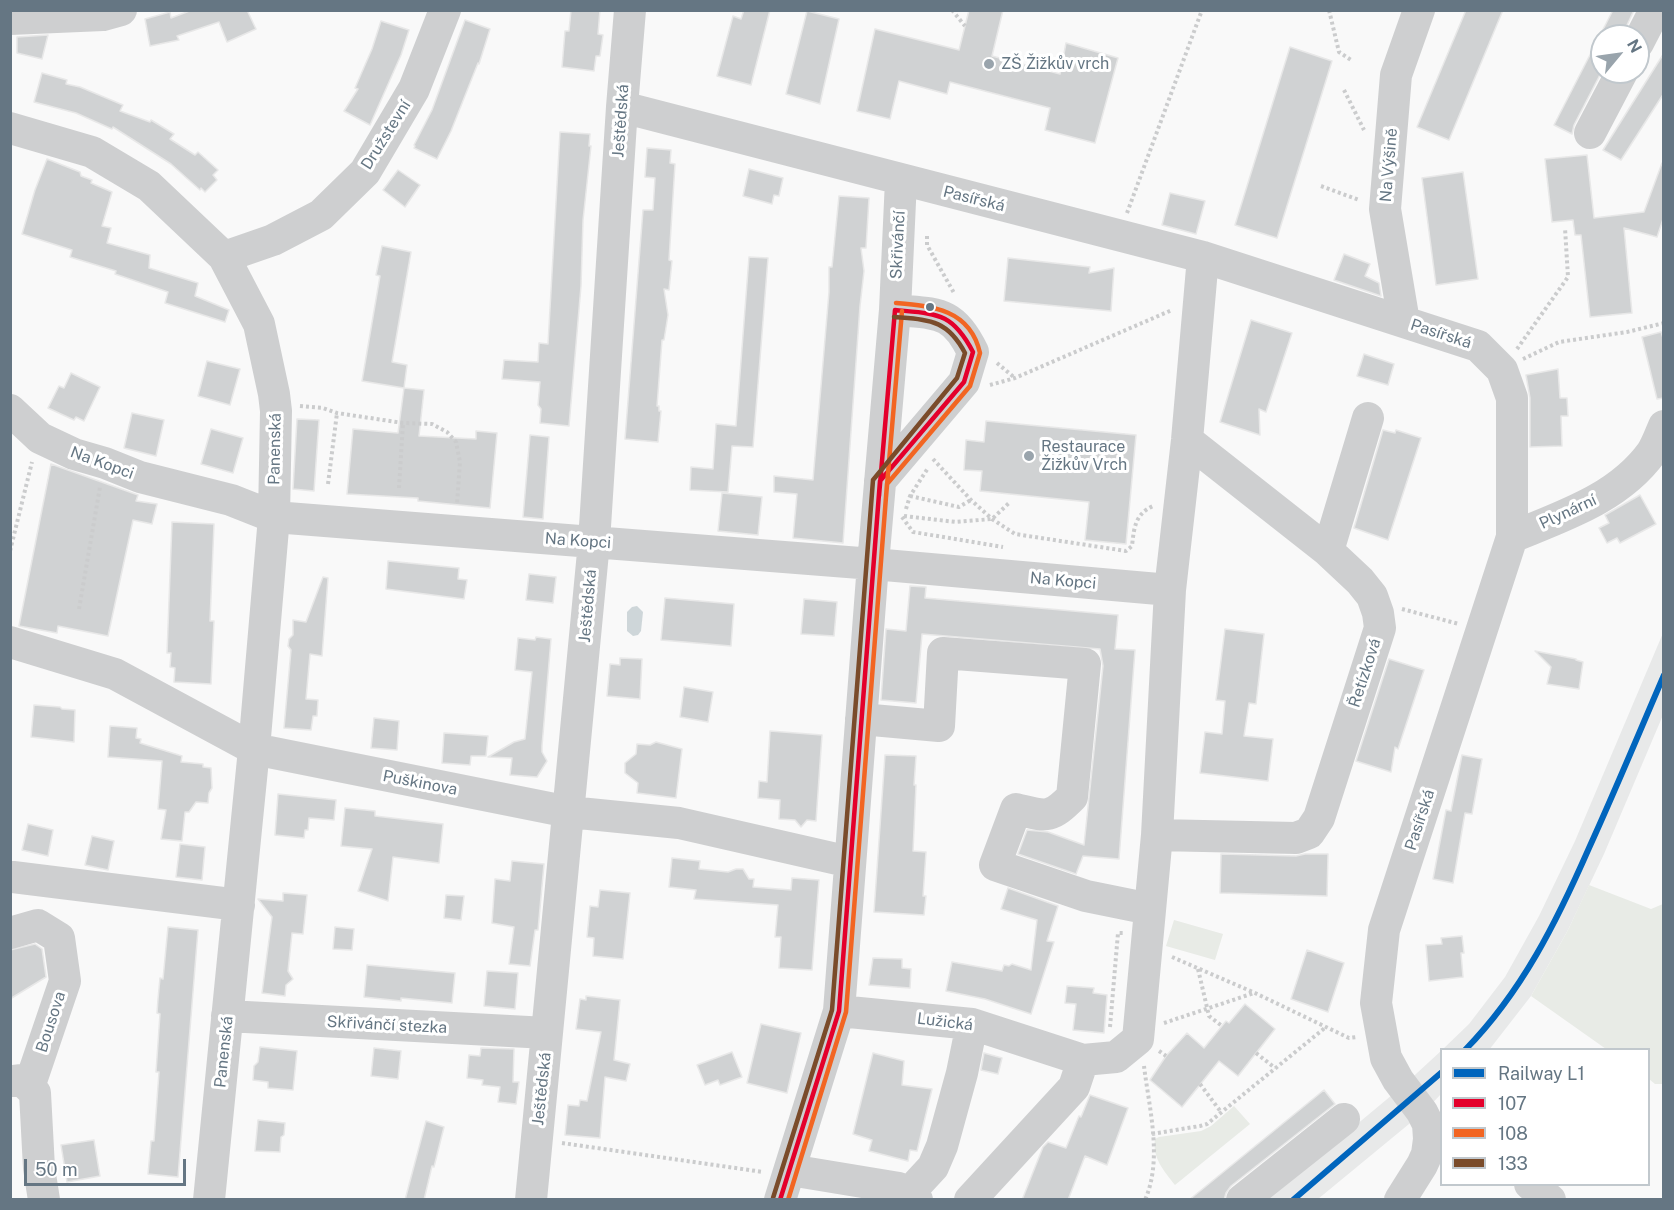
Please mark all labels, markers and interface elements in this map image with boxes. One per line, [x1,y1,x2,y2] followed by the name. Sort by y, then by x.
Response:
[1590,24,1650,84] north arrow
[1623,36,1646,56] text: N
[1001,54,1109,74] place label: ZŠ Žižkův vrch
[982,57,996,71] marker: ZŠ Žižkův vrch
[609,84,633,158] street label: Ještědská
[357,97,415,173] street label: Družstevní
[1376,127,1402,203] street label: Na Výšině
[941,182,1007,216] street label: Pasířská
[887,210,909,280] street label: Skřivánčí
[924,301,936,313] unlabelled marker
[1408,315,1474,353] street label: Pasířská
[265,413,285,485] street label: Panenská
[1041,437,1127,475] place label: Restaurace Žižkův Vrch
[68,443,136,483] street label: Na Kopci
[1022,449,1036,463] marker: Restaurace Žižkův Vrch
[1536,490,1600,534] street label: Plynární
[544,529,612,553] street label: Na Kopci
[575,569,601,643] street label: Ještědská
[1029,569,1097,593] street label: Na Kopci
[1345,636,1385,710] street label: Řetízková
[381,766,459,800] street label: Puškinova
[1401,787,1439,853] street label: Pasířská
[32,989,70,1055] street label: Bousova
[916,1009,974,1035] street label: Lužická
[326,1012,448,1038] street label: Skřivánčí stezka
[211,1015,237,1089] street label: Panenská
[1440,1048,1650,1186] legend
[529,1051,555,1127] street label: Ještědská
[1498,1063,1585,1084] text: Railway L1
[1498,1093,1527,1114] text: 107
[1498,1123,1528,1144] text: 108
[27,1147,189,1185] scale bar
[1498,1153,1528,1174] text: 133
[35,1159,78,1180] text: 50 m

